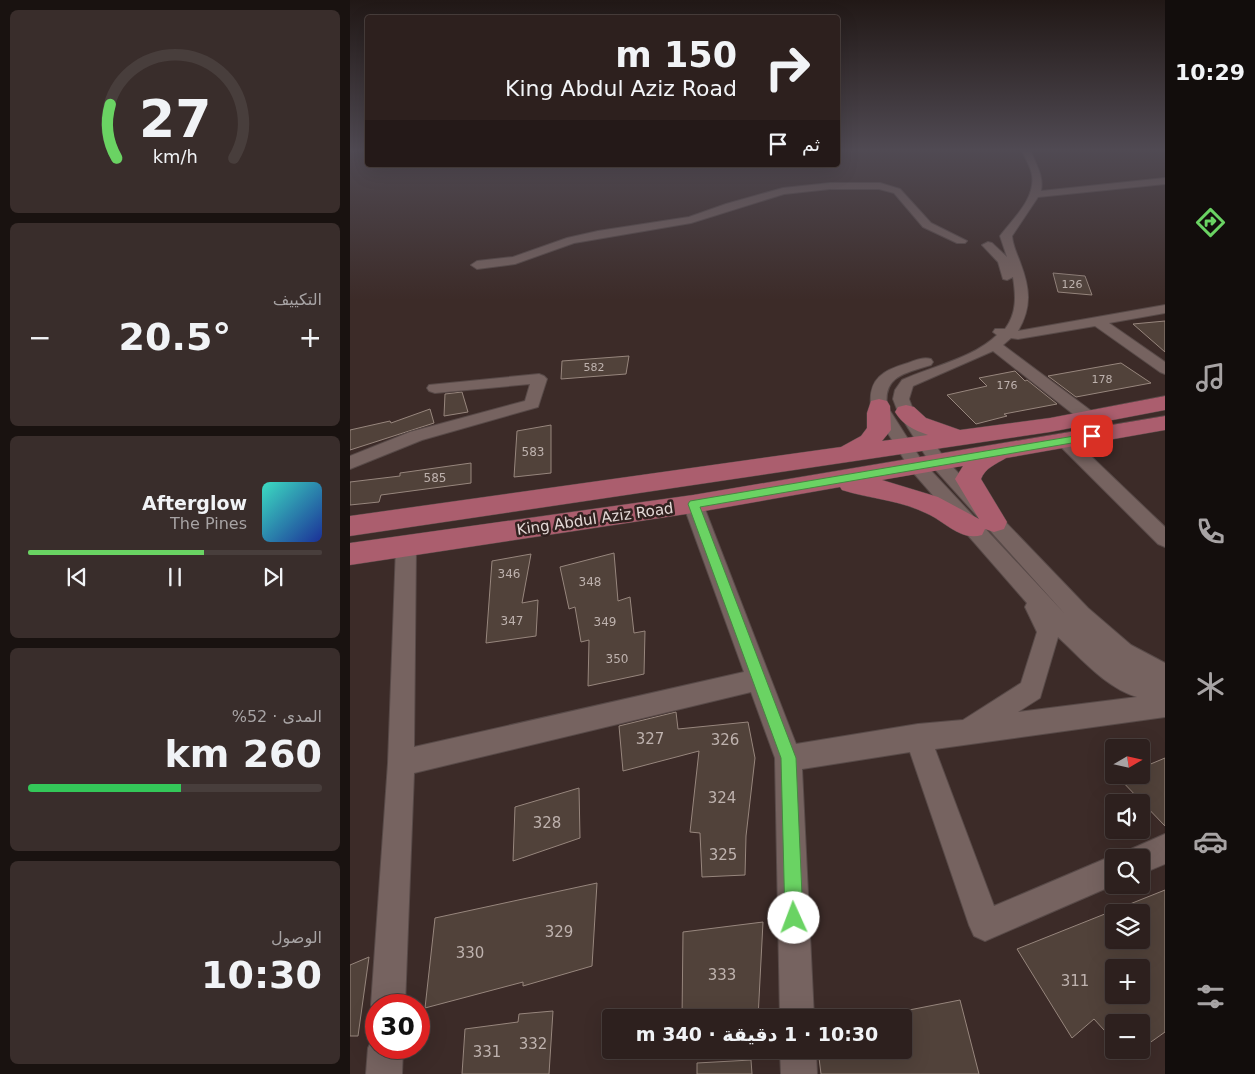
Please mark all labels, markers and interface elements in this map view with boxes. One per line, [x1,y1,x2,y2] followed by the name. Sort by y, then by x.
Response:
[615,35,737,75] text: 150 m
[755,35,820,100] icon: right
[1175,60,1245,85] text: 10:29
[505,76,737,101] text: King Abdul Aziz Road
[139,89,211,149] text: 27
[764,130,792,158] icon: arrive
[802,133,820,155] text: ثم
[152,146,198,167] text: km/h
[1193,205,1228,240] icon: directions
[1062,278,1083,291] house number: 126
[273,290,322,309] text: التكييف
[119,315,231,359] text: 20.5°
[28,321,51,354] text: −
[299,321,322,354] text: +
[1193,360,1228,395] icon: music
[584,361,605,374] house number: 582
[1092,373,1113,386] house number: 178
[997,379,1018,392] house number: 176
[1071,415,1113,457] pin
[1078,422,1106,450] icon: arrive
[522,445,544,459] house number: 583
[424,471,446,485] house number: 585
[142,492,247,514] text: Afterglow
[515,499,675,539] street label: King Abdul Aziz Road
[170,514,247,533] text: The Pines
[1193,514,1228,549] icon: phone
[63,563,91,591] icon: previous
[161,563,189,591] icon: pause
[259,563,287,591] icon: next
[498,567,520,581] house number: 346
[579,575,601,589] house number: 348
[501,614,523,628] house number: 347
[594,615,616,629] house number: 349
[606,652,628,666] house number: 350
[1193,669,1228,704] icon: climate
[232,707,322,726] text: المدى · 52%
[636,730,664,748] house number: 327
[711,731,739,749] house number: 326
[165,732,322,776] text: 260 km
[1105,739,1150,784] north arrow
[1105,739,1150,1059] map controls
[708,789,736,807] house number: 324
[1105,794,1150,839] button: sound
[533,814,561,832] house number: 328
[1193,824,1228,859] icon: car
[709,846,737,864] house number: 325
[1105,849,1150,894] button: search
[767,891,819,943] position arrow
[1105,904,1150,949] button: layers
[545,923,573,941] house number: 329
[271,928,322,947] text: الوصول
[456,944,484,962] house number: 330
[201,953,322,997] text: 10:30
[1105,959,1150,1004] button: +
[708,966,736,984] house number: 333
[1061,972,1089,990] house number: 311
[1193,979,1228,1014] icon: filters
[365,994,430,1059] speed limit sign: 30
[1105,1014,1150,1059] button: −
[636,1023,878,1045] text: 10:30 · 1 دقيقة · 340 m
[519,1035,547,1053] house number: 332
[473,1043,501,1061] house number: 331

